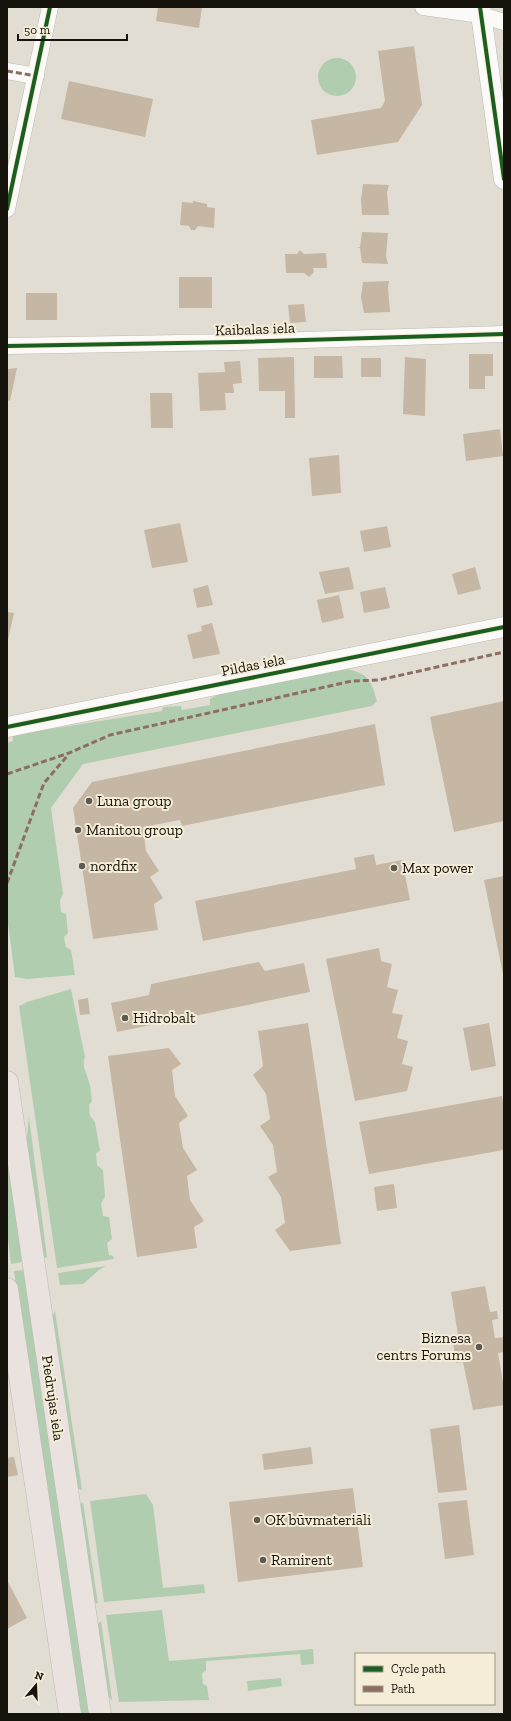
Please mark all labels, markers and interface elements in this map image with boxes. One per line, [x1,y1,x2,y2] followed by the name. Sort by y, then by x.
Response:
[18,16,127,42] scale bar
[24,23,51,37] text: 50 m
[215,319,295,339] street label: Kaibalas iela
[220,650,286,680] street label: Pildas iela
[97,792,172,810] place label: Luna group
[84,796,94,806] marker: Luna group
[86,821,183,839] place label: Manitou group
[73,825,83,835] marker: Manitou group
[90,857,137,875] place label: nordfix
[402,859,474,877] place label: Max power
[77,861,87,871] marker: nordfix
[389,863,399,873] marker: Max power
[133,1009,196,1027] place label: Hidrobalt
[120,1013,130,1023] marker: Hidrobalt
[377,1329,471,1364] place label: Biznesa centrs Forums
[474,1342,484,1352] marker: Biznesa centrs Forums
[38,1354,68,1442] street label: Piedrujas iela
[265,1511,371,1529] place label: OK būvmateriāli
[252,1515,262,1525] marker: OK būvmateriāli
[271,1551,333,1569] place label: Ramirent
[258,1555,268,1565] marker: Ramirent
[355,1653,495,1705] legend
[391,1662,446,1676] text: Cycle path
[16,1665,56,1705] north arrow
[33,1669,46,1684] text: N
[391,1682,415,1696] text: Path

